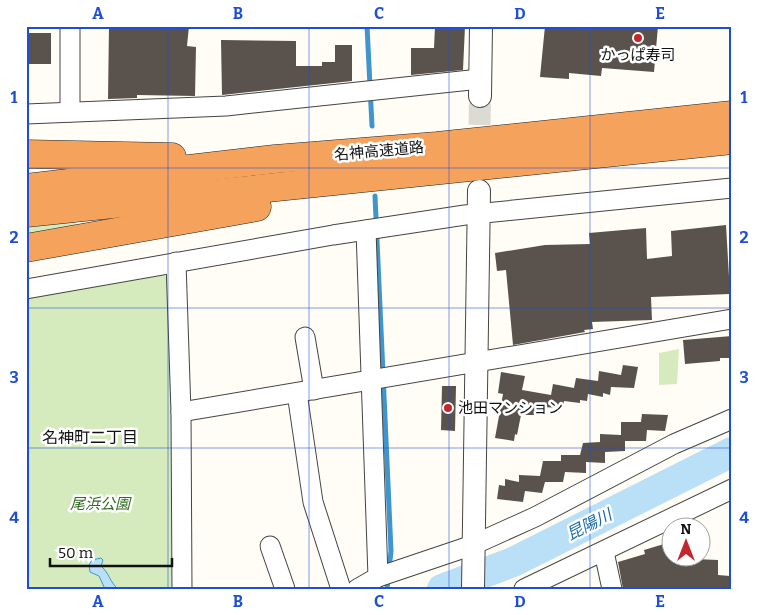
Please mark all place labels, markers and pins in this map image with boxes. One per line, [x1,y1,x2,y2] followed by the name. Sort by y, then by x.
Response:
[632,32,644,44] marker: かっぱ寿司
[600,46,676,64] place label: かっぱ寿司
[458,399,563,417] place label: 池田マンション
[442,402,454,414] marker: 池田マンション

